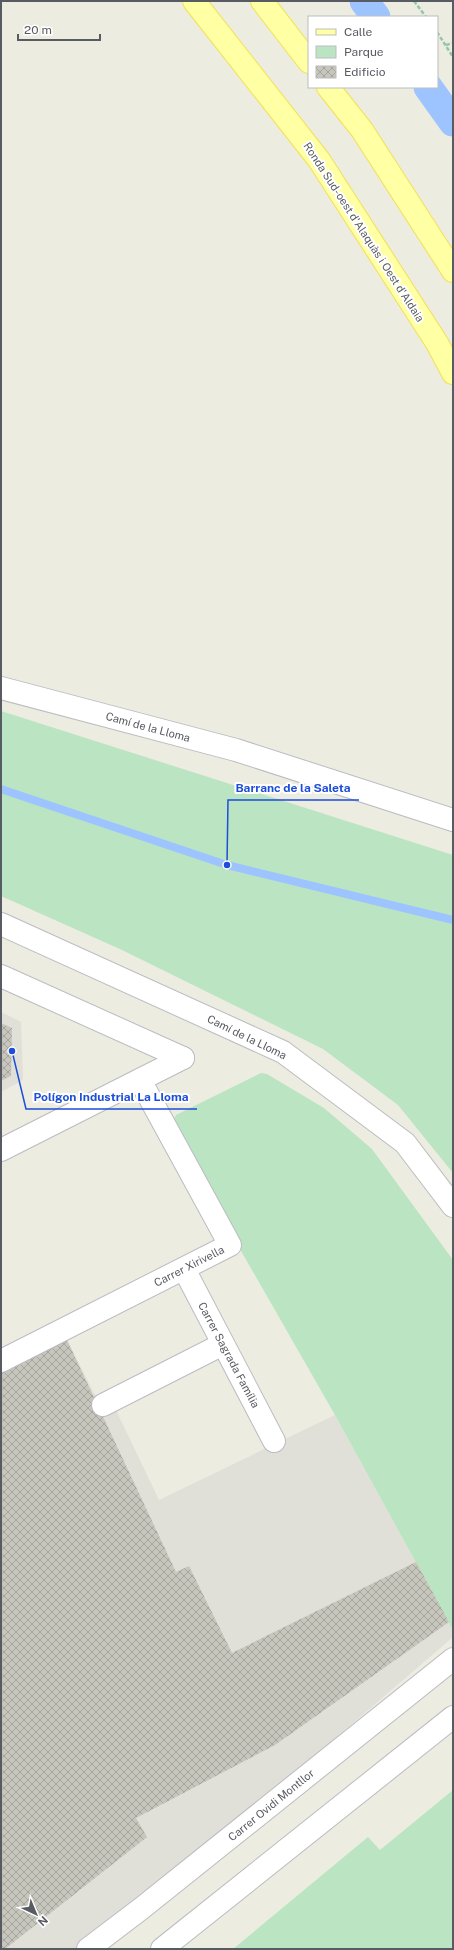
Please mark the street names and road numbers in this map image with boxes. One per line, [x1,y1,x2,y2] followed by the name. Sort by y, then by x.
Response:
[301,140,427,324] street label: Ronda Sud-oest d'Alaquàs i Oest d'Aldaia
[104,710,192,744] street label: Camí de la Lloma
[205,1013,289,1061] street label: Camí de la Lloma
[152,1243,226,1289] street label: Carrer Xirivella
[196,1300,262,1410] street label: Carrer Sagrada Família
[226,1767,316,1843] street label: Carrer Ovidi Montllor

